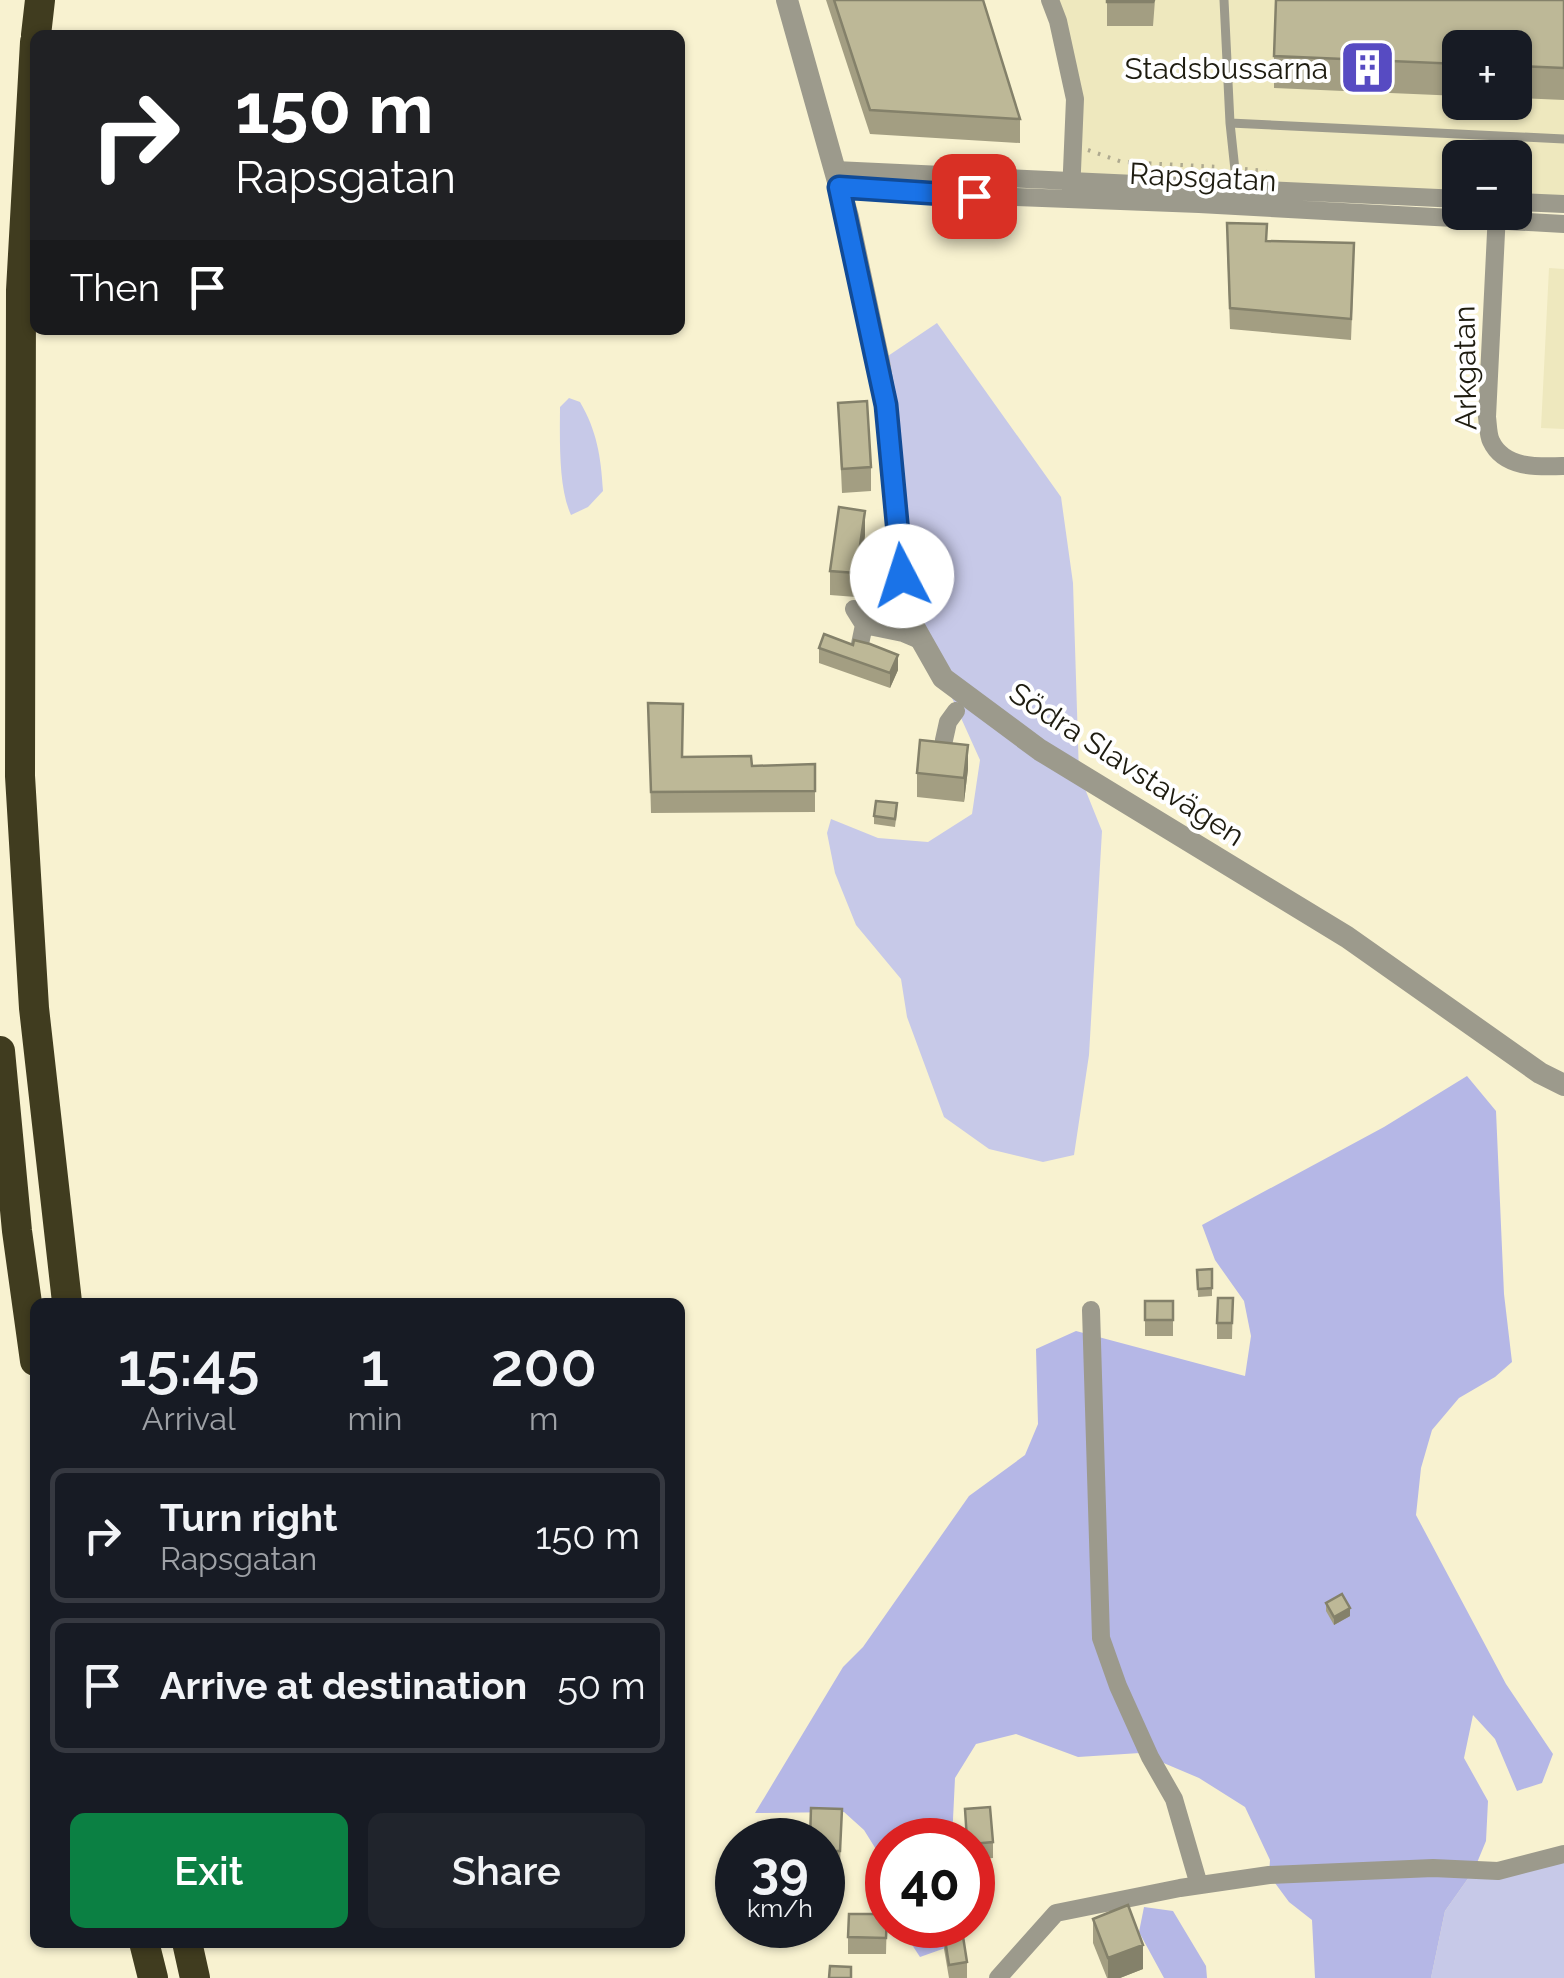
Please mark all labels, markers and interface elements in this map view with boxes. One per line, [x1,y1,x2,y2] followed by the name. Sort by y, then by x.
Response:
[1442,30,1532,230] map controls
[1442,30,1532,120] button: +
[1337,38,1397,98] building icon: Stadsbussarna
[1124,51,1328,86] place label: Stadsbussarna
[235,67,433,149] text: 150 m
[70,70,200,200] icon: right
[1442,140,1532,230] button: −
[235,151,456,204] text: Rapsgatan
[932,154,1017,239] pin
[1128,156,1278,198] street label: Rapsgatan
[947,169,1002,224] icon: arrive
[180,260,235,315] icon: arrive
[70,265,160,310] text: Then
[1446,305,1484,431] street label: Arkgatan
[850,524,954,628] position arrow
[1003,675,1251,853] street label: Södra Slavstavägen
[118,1330,260,1400] text: 15:45
[361,1330,389,1400] text: 1
[490,1330,597,1400] text: 200
[142,1400,236,1437] text: Arrival
[347,1400,403,1437] text: min
[529,1400,558,1437] text: m
[160,1495,337,1540] text: Turn right
[75,1508,130,1563] icon: right
[535,1513,640,1558] text: 150 m
[160,1540,317,1577] text: Rapsgatan
[75,1658,130,1713] icon: arrive
[160,1663,527,1708] text: Arrive at destination
[557,1663,646,1708] text: 50 m
[70,1813,348,1928] button: Exit
[368,1813,645,1928] button: Share
[865,1818,995,1948] speed limit sign: 40
[751,1841,809,1900] text: 39
[747,1893,813,1923] text: km/h

